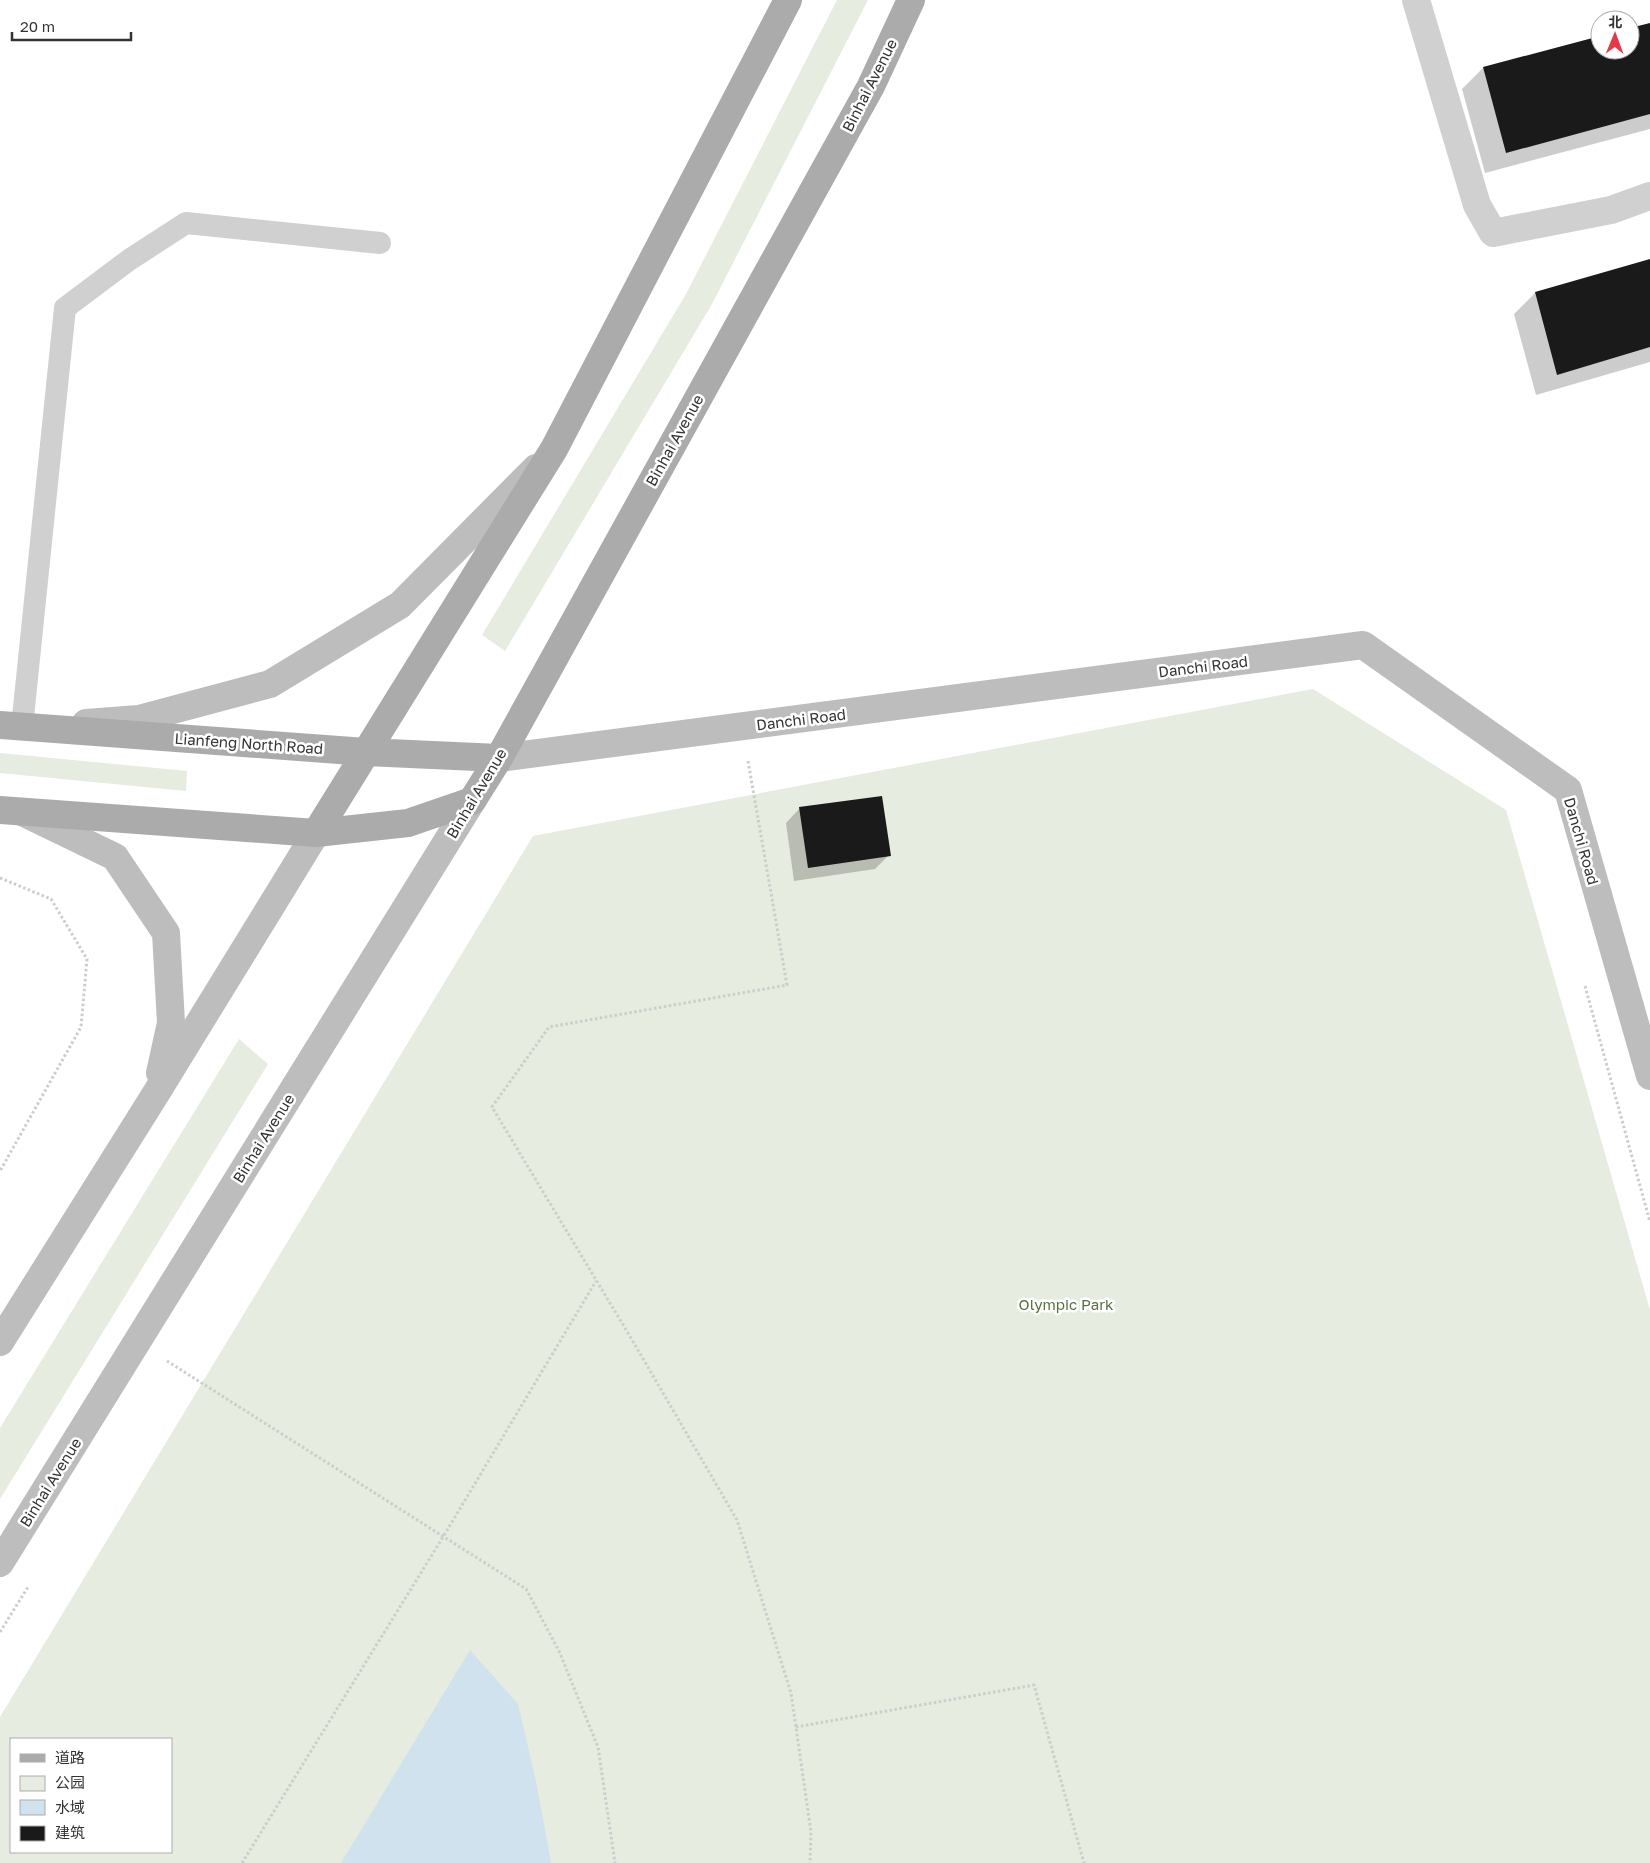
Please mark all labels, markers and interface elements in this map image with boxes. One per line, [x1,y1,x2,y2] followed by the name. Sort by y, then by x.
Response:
[12,10,131,42] scale bar
[1590,10,1640,60] north arrow
[1608,13,1622,30] text: 北
[20,17,55,35] text: 20 m
[838,35,900,134] street label: Binhai Avenue
[641,391,707,489] street label: Binhai Avenue
[1157,652,1249,680] street label: Danchi Road
[755,705,847,733] street label: Danchi Road
[174,729,324,757] street label: Lianfeng North Road
[442,745,510,841] street label: Binhai Avenue
[1561,795,1603,887] street label: Danchi Road
[228,1090,298,1186] street label: Binhai Avenue
[1019,1295,1114,1313] park label: Olympic Park
[15,1434,85,1530] street label: Binhai Avenue
[10,1738,172,1853] legend
[55,1748,85,1766] text: 道路
[55,1773,85,1791] text: 公园
[55,1798,85,1816] text: 水域
[55,1823,85,1841] text: 建筑

